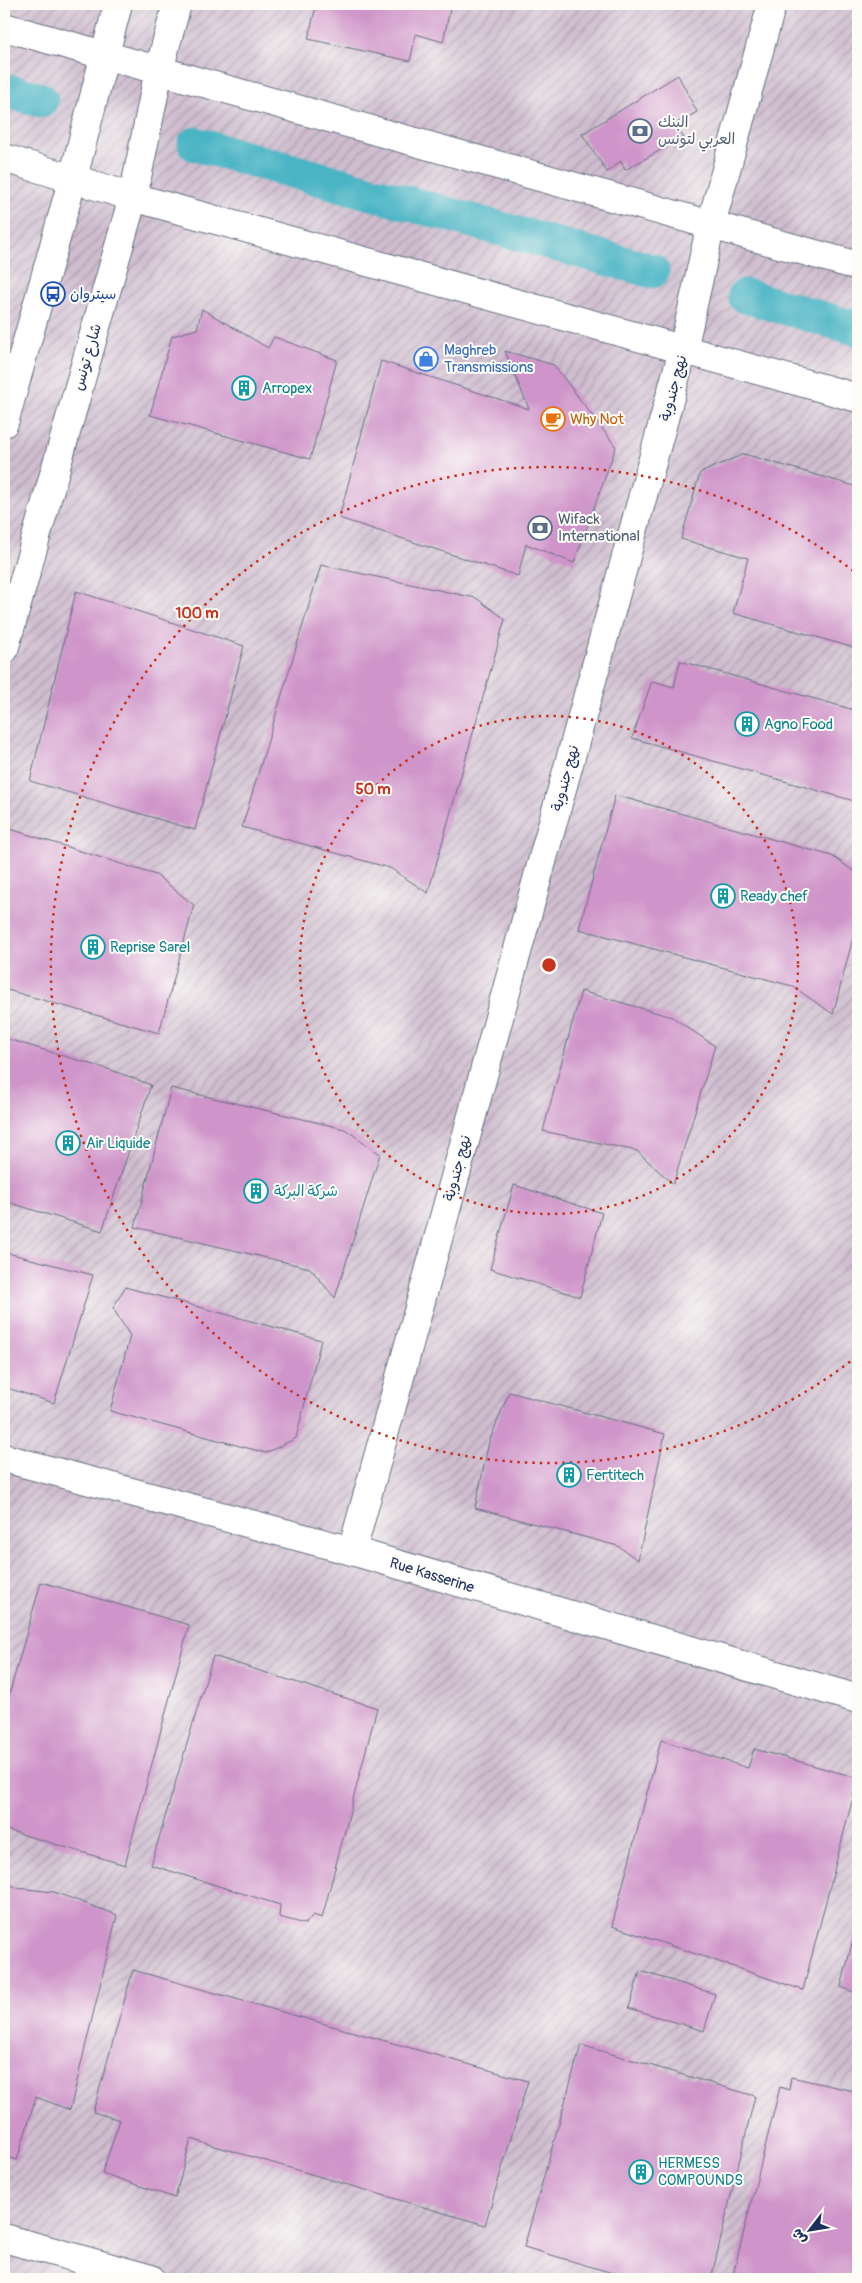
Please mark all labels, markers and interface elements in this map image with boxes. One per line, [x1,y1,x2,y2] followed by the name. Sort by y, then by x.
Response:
[658,113,735,152] place label: البنك العربي لتونس
[627,118,653,144] bank icon: البنك العربي لتونس
[40,281,66,307] bus stop icon: سيتروان
[70,285,116,304] place label: سيتروان
[69,322,106,393] street label: شارع تونس
[444,341,534,377] place label: Maghreb Transmissions
[413,346,439,372] shop icon: Maghreb Transmissions
[656,353,691,423] street label: نهج جندوبة
[231,375,257,401] building icon: Arropex
[262,379,312,398] place label: Arropex
[540,406,566,432] cafe icon: Why Not
[570,410,625,429] place label: Why Not
[558,510,640,546] place label: Wifack International
[527,515,553,541] bank icon: Wifack International
[176,604,218,623] text: 100 m
[734,711,760,737] building icon: Agno Food
[764,715,833,734] place label: Agno Food
[548,743,583,813] street label: نهج جندوبة
[356,780,390,799] text: 50 m
[710,883,736,909] building icon: Ready chef
[740,887,808,906] place label: Ready chef
[80,934,106,960] building icon: Reprise Sarel
[110,938,190,957] place label: Reprise Sarel
[540,956,558,974] centre of rings
[55,1130,81,1156] building icon: Air Liquide
[440,1133,475,1203] street label: نهج جندوبة
[86,1134,151,1153] place label: Air Liquide
[243,1178,269,1204] building icon: شركة البركة
[274,1182,338,1201] place label: شركة البركة
[556,1462,582,1488] building icon: Fertitech
[586,1466,644,1485] place label: Fertitech
[387,1554,477,1598] street label: Rue Kasserine
[658,2154,743,2190] place label: HERMESS COMPOUNDS
[628,2159,654,2185] building icon: HERMESS COMPOUNDS
[784,2206,834,2256] north arrow
[788,2225,811,2247] text: ش

